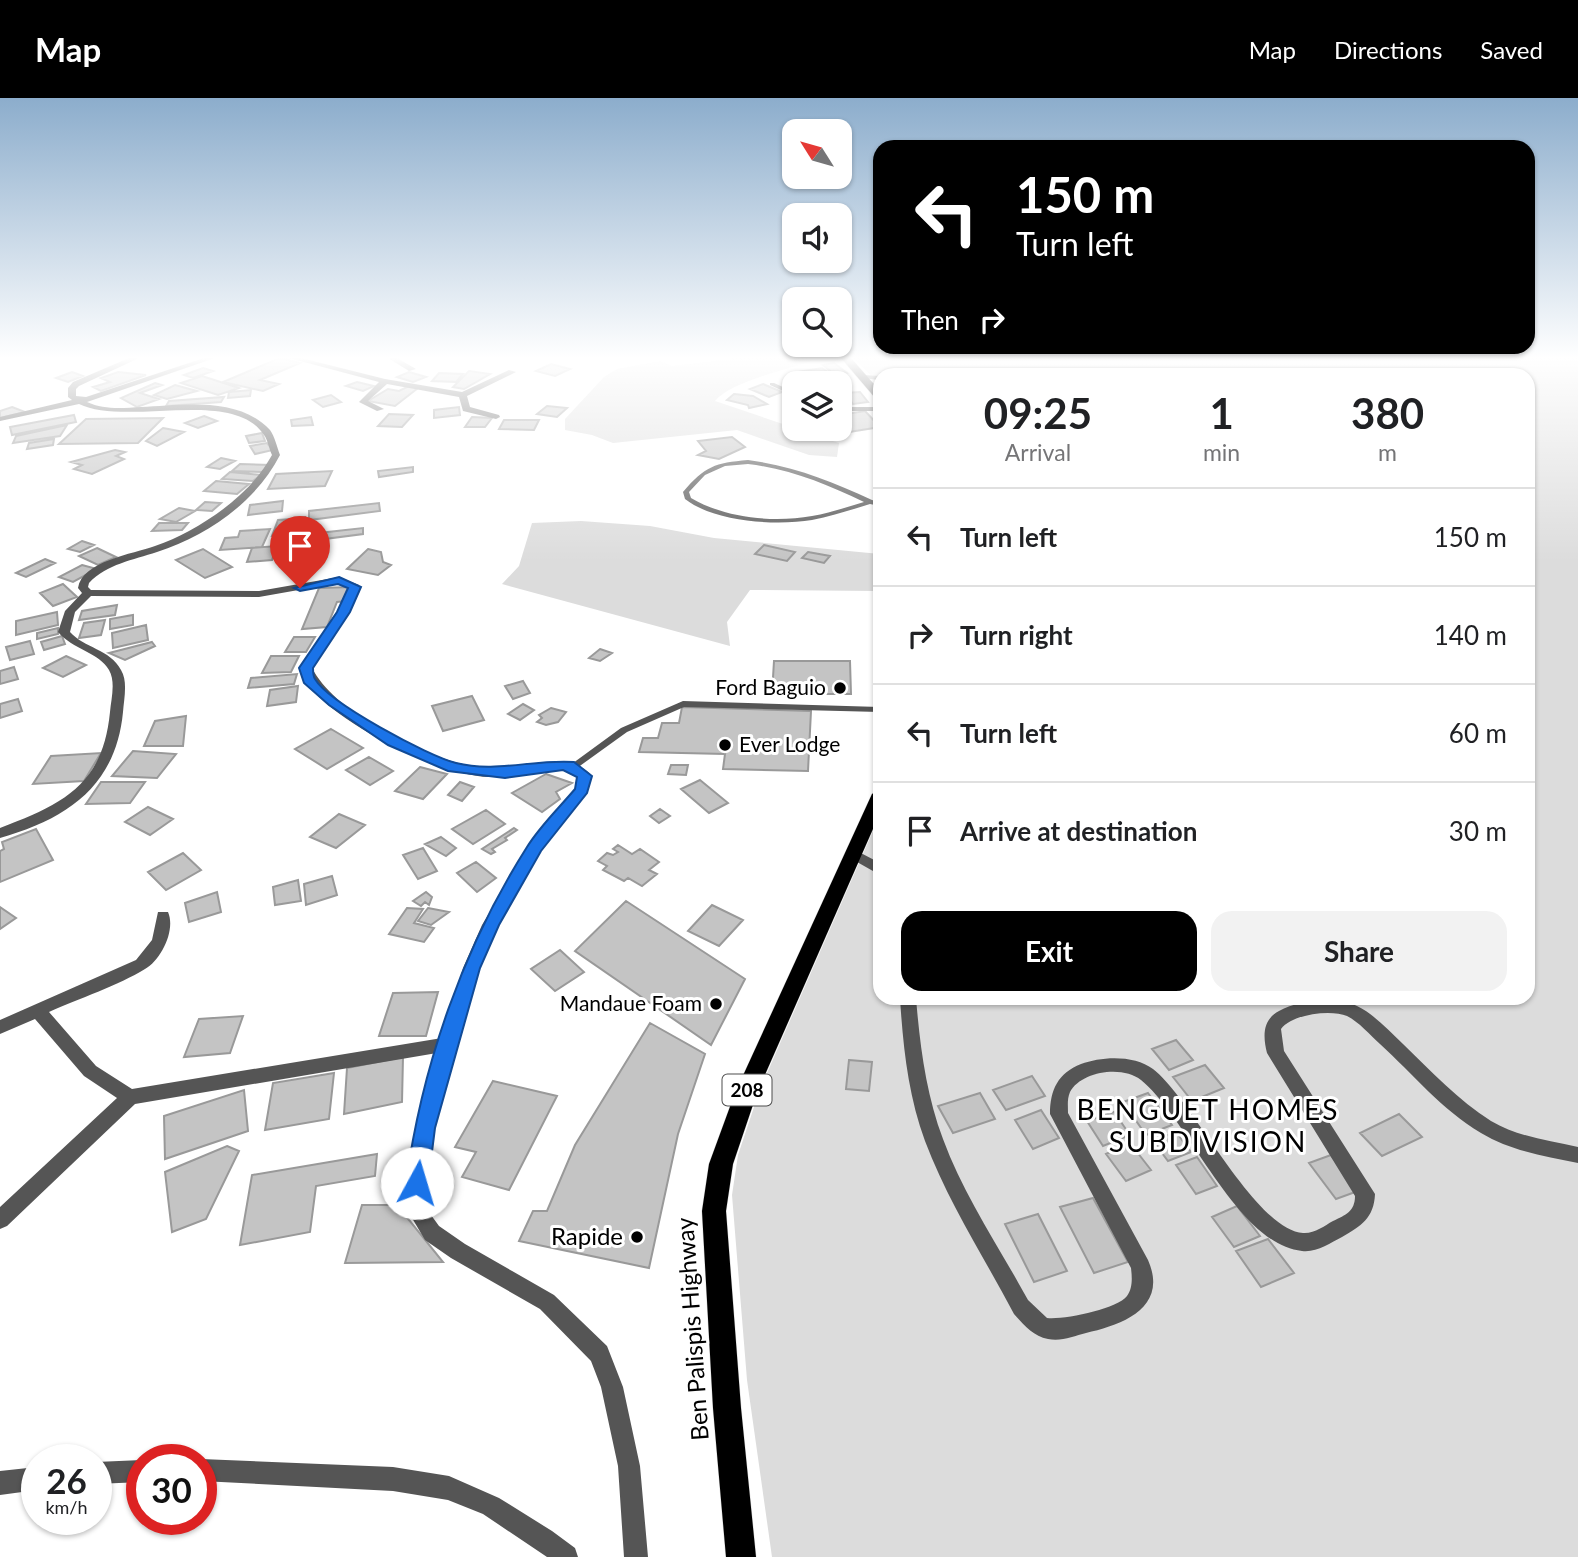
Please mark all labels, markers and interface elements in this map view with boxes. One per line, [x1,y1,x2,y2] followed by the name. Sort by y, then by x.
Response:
[35,29,101,69] text: Map
[1249,35,1296,64] text: Map
[1334,35,1442,64] text: Directions
[1480,35,1543,64] text: Saved
[782,119,852,189] north arrow
[782,119,852,441] map controls
[1016,165,1154,223] text: 150 m
[901,168,992,259] icon: left
[782,203,852,273] button: sound
[1016,224,1133,263] text: Turn left
[782,287,852,357] button: search
[973,301,1011,339] icon: right
[901,304,959,336] text: Then
[782,371,852,441] button: layers
[984,388,1092,438] text: 09:25
[1209,388,1234,438] text: 1
[1351,388,1424,438] text: 380
[1005,438,1071,466] text: Arrival
[1203,438,1240,466] text: min
[1378,438,1397,466] text: m
[270,516,330,588] pin
[901,518,939,556] icon: left
[960,521,1057,553] text: Turn left
[1434,521,1507,553] text: 150 m
[281,527,319,565] icon: arrive
[901,616,939,654] icon: right
[960,619,1073,651] text: Turn right
[1434,619,1507,651] text: 140 m
[715,674,826,699] place label: Ford Baguio
[832,680,848,696] marker: Ford Baguio
[901,714,939,752] icon: left
[960,717,1057,749] text: Turn left
[1449,717,1507,749] text: 60 m
[739,731,840,756] place label: Ever Lodge
[717,737,733,753] marker: Ever Lodge
[901,812,939,850] icon: arrive
[960,815,1197,847] text: Arrive at destination
[1449,815,1507,847] text: 30 m
[901,911,1197,991] button: Exit
[1211,911,1507,991] button: Share
[560,990,702,1015] place label: Mandaue Foam
[708,996,724,1012] marker: Mandaue Foam
[722,1074,772,1106] road number: 208
[1077,1092,1339,1158] district label: BENGUET HOMES SUBDIVISION
[380,1146,454,1220] position arrow
[669,1216,714,1442] street label: Ben Palispis Highway
[551,1221,623,1250] place label: Rapide
[629,1229,645,1245] marker: Rapide
[126,1444,217,1535] speed limit sign: 30
[46,1459,87,1501] text: 26
[45,1496,88,1518] text: km/h

